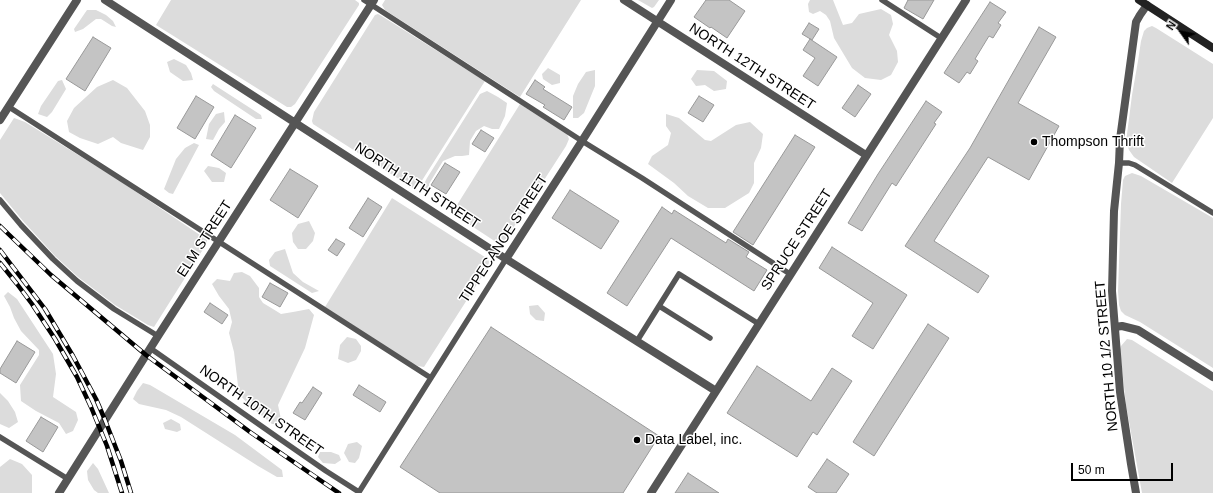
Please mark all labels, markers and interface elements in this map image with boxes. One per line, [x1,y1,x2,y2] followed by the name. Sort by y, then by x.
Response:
[1161,12,1201,52] north arrow
[1164,19,1178,32] text: N
[686,20,818,114] street label: NORTH 12TH STREET
[1042,134,1144,150] place label: Thompson Thrift
[1029,137,1039,147] marker: Thompson Thrift
[351,139,483,233] street label: NORTH 11TH STREET
[456,172,552,306] street label: TIPPECANOE STREET
[758,186,836,294] street label: SPRUCE STREET
[174,198,236,280] street label: ELM STREET
[1092,280,1122,432] street label: NORTH 10 1/2 STREET
[196,362,326,460] street label: NORTH 10TH STREET
[645,432,742,448] place label: Data Label, inc.
[632,435,642,445] marker: Data Label, inc.
[1073,455,1175,481] scale bar
[1078,463,1105,477] text: 50 m

